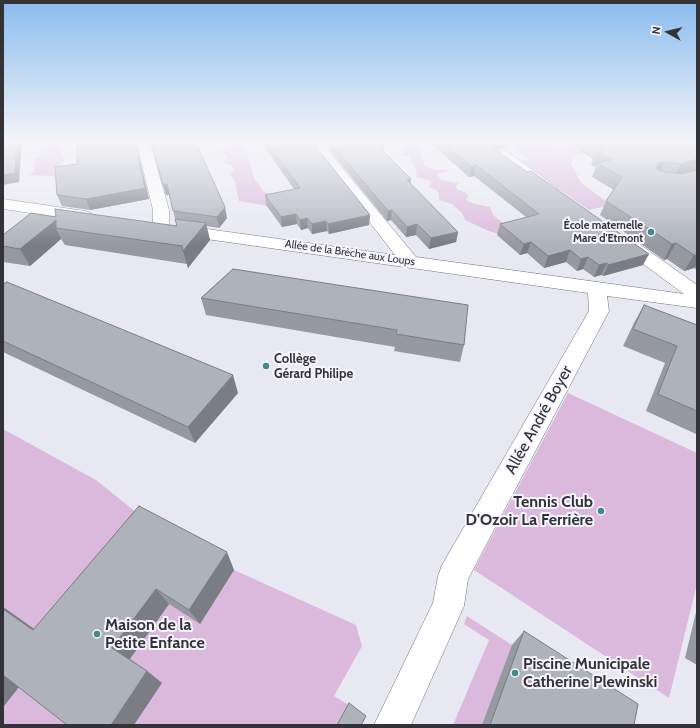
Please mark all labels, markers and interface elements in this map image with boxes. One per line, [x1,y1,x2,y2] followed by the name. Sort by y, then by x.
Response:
[648,12,688,52] north arrow
[649,26,664,35] text: N
[563,219,643,245] place label: École maternelle Mare d'Etmont
[646,227,656,237] marker: École maternelle Mare d'Etmont
[284,237,416,269] street label: Allée de la Brèche aux Loups
[274,351,353,382] place label: Collège Gérard Philipe
[261,361,271,371] marker: Collège Gérard Philipe
[501,362,577,478] street label: Allée André Boyer
[466,492,593,530] place label: Tennis Club D'Ozoir La Ferrière
[596,506,606,516] marker: Tennis Club D'Ozoir La Ferrière
[105,615,205,653] place label: Maison de la Petite Enfance
[92,629,102,639] marker: Maison de la Petite Enfance
[523,654,657,692] place label: Piscine Municipale Catherine Plewinski
[510,668,520,678] marker: Piscine Municipale Catherine Plewinski

